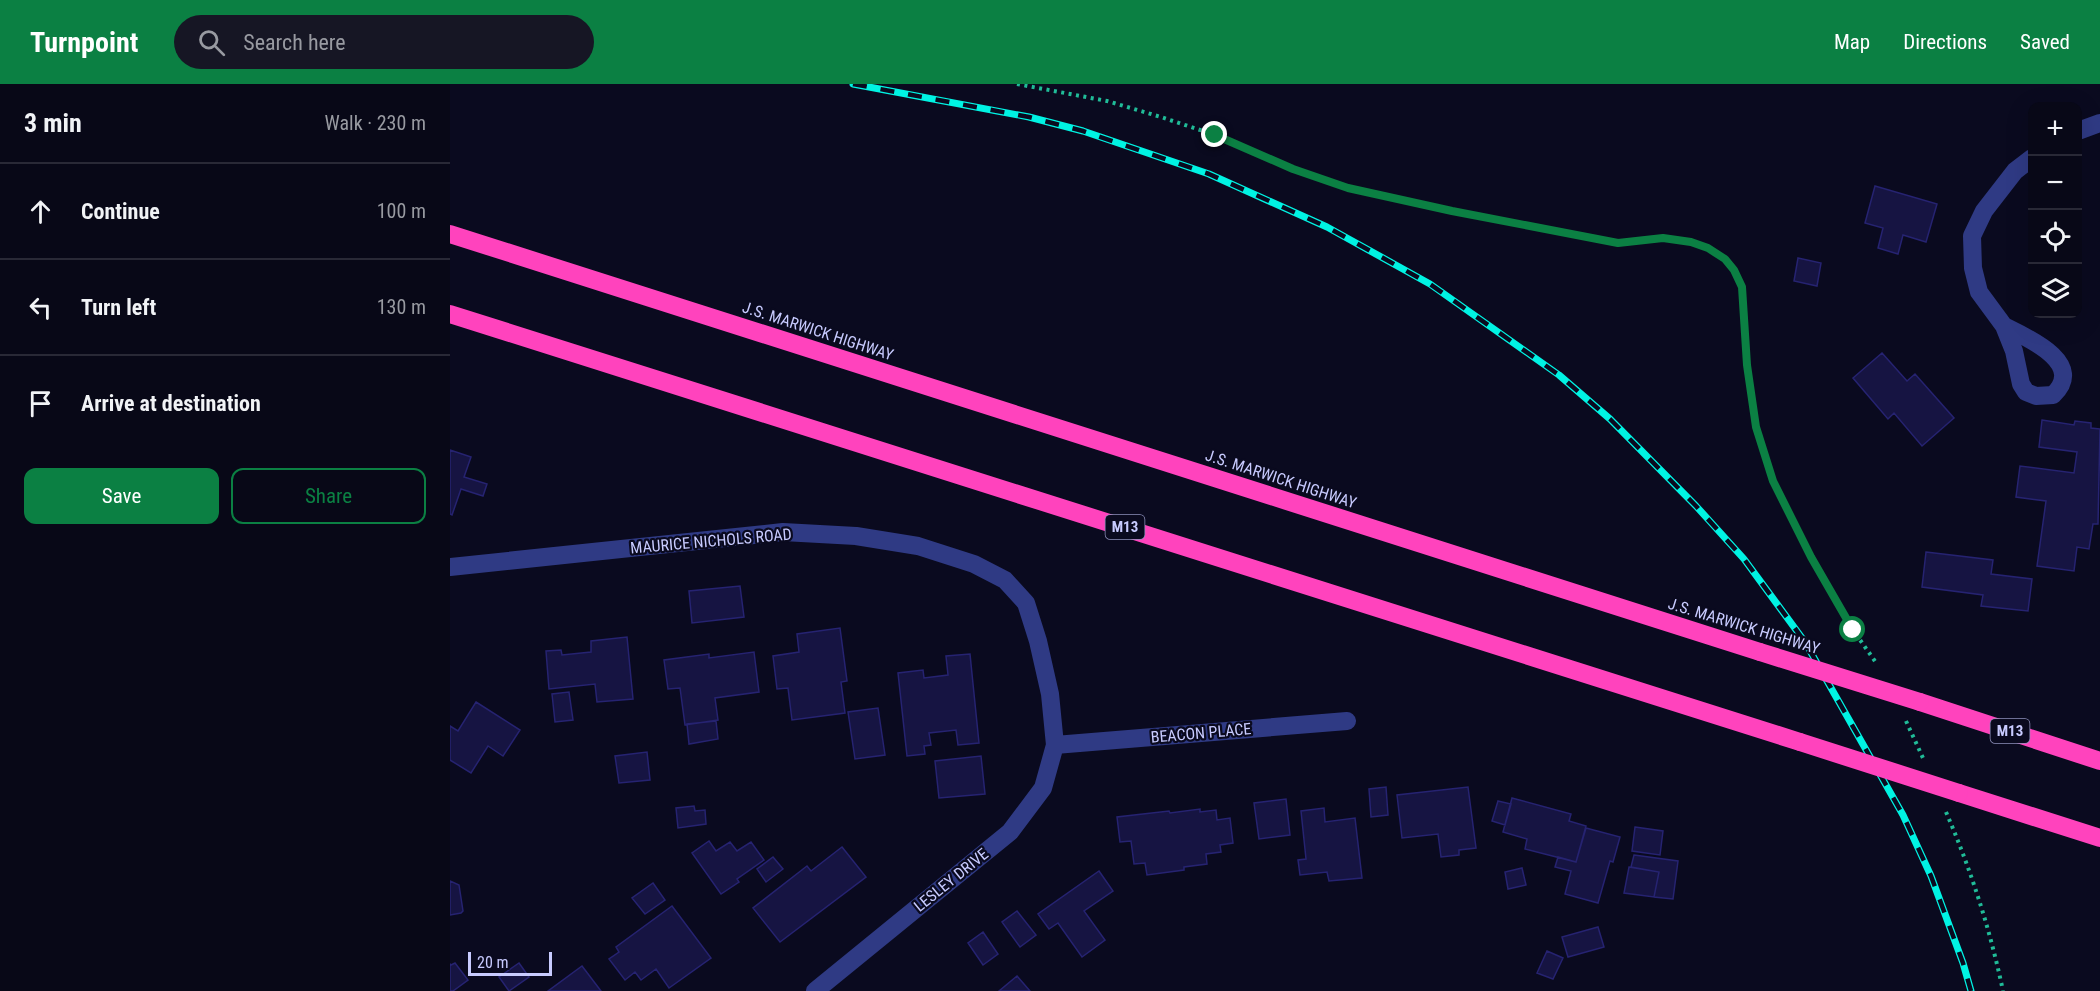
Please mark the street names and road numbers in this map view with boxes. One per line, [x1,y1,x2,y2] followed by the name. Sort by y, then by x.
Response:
[740,298,897,365] street label: J.S. MARWICK HIGHWAY
[1203,446,1360,513] street label: J.S. MARWICK HIGHWAY
[1106,515,1144,539] road number: M13
[630,524,792,558] street label: MAURICE NICHOLS ROAD
[1666,594,1823,658] street label: J.S. MARWICK HIGHWAY
[1150,719,1252,747] street label: BEACON PLACE
[1990,719,2030,743] road number: M13
[910,844,992,916] street label: LESLEY DRIVE

